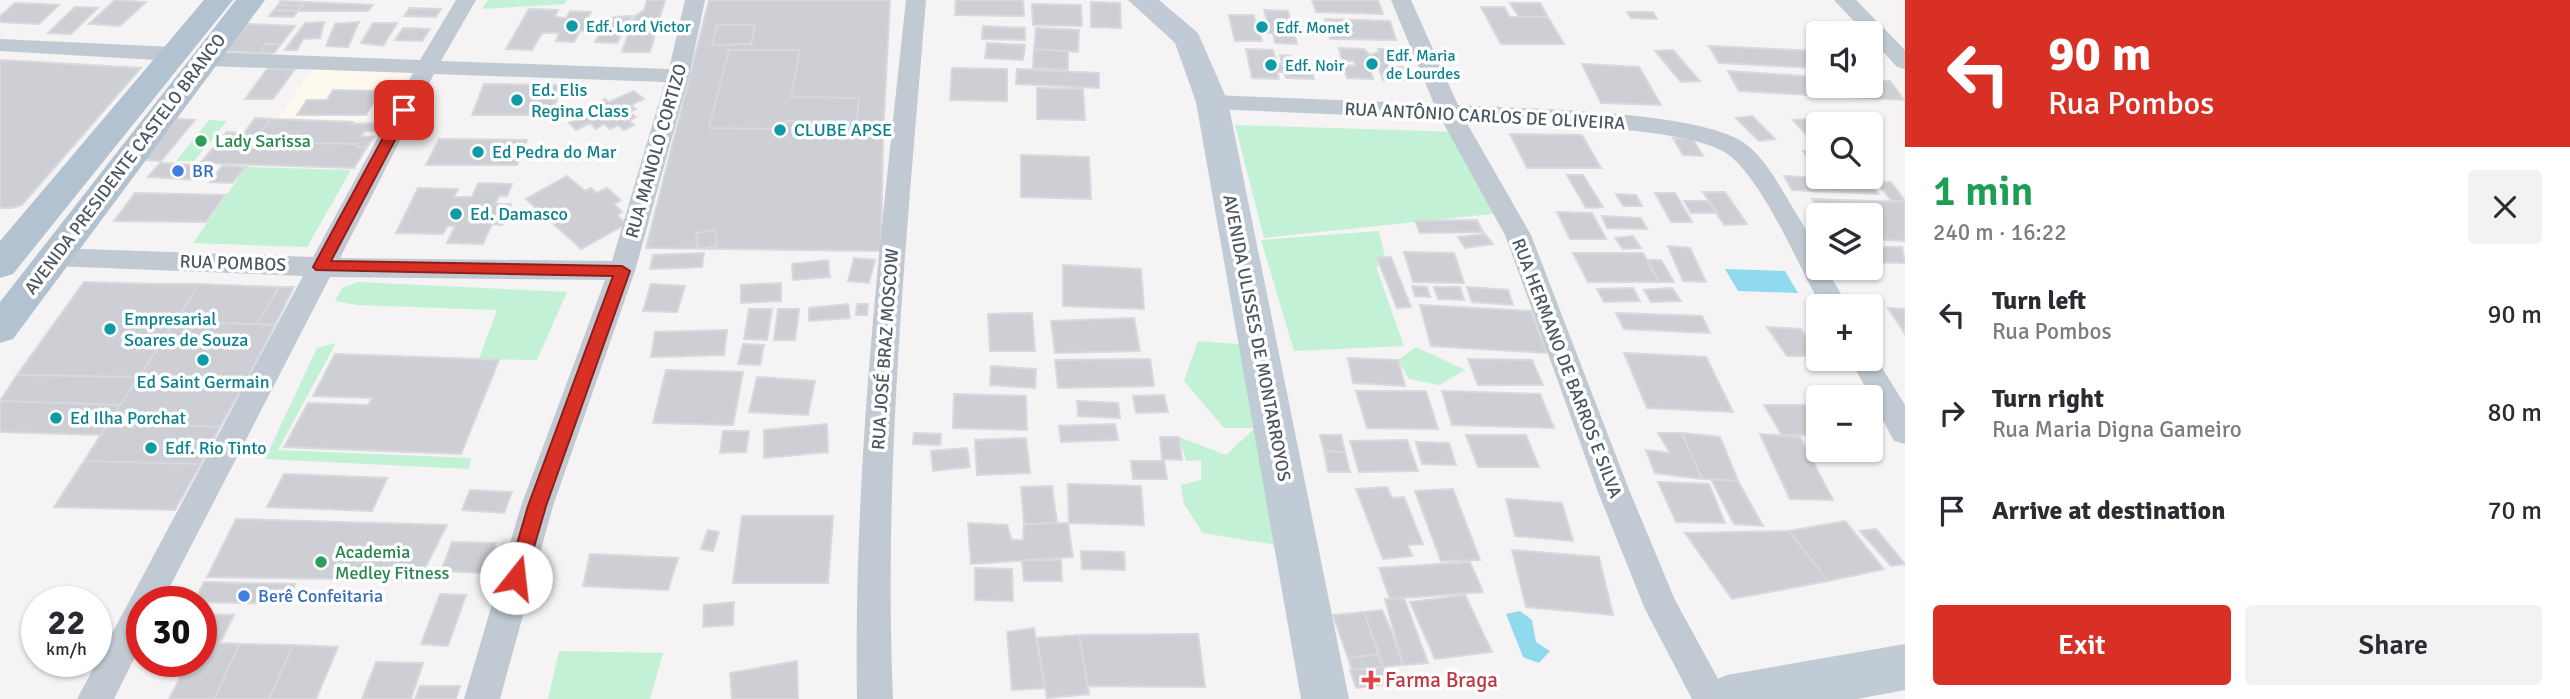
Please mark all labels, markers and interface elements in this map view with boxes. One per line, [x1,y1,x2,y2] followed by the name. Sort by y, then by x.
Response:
[586,17,691,37] place label: Edf. Lord Victor
[564,18,580,34] marker: Edf. Lord Victor
[1276,18,1350,38] place label: Edf. Monet
[1254,19,1270,35] marker: Edf. Monet
[1806,21,1883,462] map controls
[1806,21,1883,98] button: sound
[2048,24,2151,84] text: 90 m
[1933,28,2024,119] icon: left
[20,29,230,299] street label: AVENIDA PRESIDENTE CASTELO BRANCO
[1386,46,1460,84] place label: Edf. Maria de Lourdes
[1285,56,1344,76] place label: Edf. Noir
[1364,56,1380,72] marker: Edf. Maria de Lourdes
[1263,57,1279,73] marker: Edf. Noir
[621,61,691,241] street label: RUA MANOLO CORTIZO
[531,79,629,122] place label: Ed. Elis Regina Class
[374,80,434,140] pin
[2048,84,2214,123] text: Rua Pombos
[385,91,423,129] icon: arrive
[509,92,525,108] marker: Ed. Elis Regina Class
[1344,98,1626,134] street label: RUA ANTÔNIO CARLOS DE OLIVEIRA
[1806,112,1883,189] button: search
[794,119,892,141] place label: CLUBE APSE
[772,122,788,138] marker: CLUBE APSE
[215,130,311,152] place label: Lady Sarissa
[193,133,209,149] marker: Lady Sarissa
[492,141,617,163] place label: Ed Pedra do Mar
[470,144,486,160] marker: Ed Pedra do Mar
[192,160,214,182] place label: BR
[170,163,186,179] marker: BR
[1933,166,2034,217] text: 1 min
[2468,170,2542,244] button: close
[1218,193,1296,483] street label: AVENIDA ULISSES DE MONTARROYOS
[470,203,568,225] place label: Ed. Damasco
[1806,203,1883,280] button: layers
[448,206,464,222] marker: Ed. Damasco
[1933,218,2067,247] text: 240 m · 16:22
[1507,235,1627,501] street label: RUA HERMANO DE BARROS E SILVA
[867,247,903,451] street label: RUA JOSÉ BRAZ MOSCOW
[179,250,287,276] street label: RUA POMBOS
[1992,285,2086,317] text: Turn left
[1806,294,1883,371] button: +
[1933,296,1971,334] icon: left
[2487,299,2542,331] text: 90 m
[124,308,249,351] place label: Empresarial Soares de Souza
[1992,317,2111,346] text: Rua Pombos
[102,321,118,337] marker: Empresarial Soares de Souza
[195,352,211,368] marker: Ed Saint Germain
[136,371,270,393] place label: Ed Saint Germain
[1992,383,2104,415] text: Turn right
[1806,385,1883,462] button: −
[1933,394,1971,432] icon: right
[2487,397,2542,429] text: 80 m
[70,407,186,429] place label: Ed Ilha Porchat
[48,410,64,426] marker: Ed Ilha Porchat
[1992,415,2242,444] text: Rua Maria Digna Gameiro
[165,437,267,459] place label: Edf. Rio Tinto
[143,440,159,456] marker: Edf. Rio Tinto
[1933,492,1971,530] icon: arrive
[1992,495,2225,527] text: Arrive at destination
[2487,495,2542,527] text: 70 m
[335,541,450,584] place label: Academia Medley Fitness
[479,541,553,615] position arrow
[313,554,329,570] marker: Academia Medley Fitness
[258,585,383,607] place label: Berê Confeitaria
[126,586,217,677] speed limit sign: 30
[236,588,252,604] marker: Berê Confeitaria
[48,601,85,644] text: 22
[1933,605,2231,685] button: Exit
[2245,605,2542,685] button: Share
[46,638,87,660] text: km/h
[1385,667,1498,693] place label: Farma Braga
[1363,672,1379,688] marker: Farma Braga

